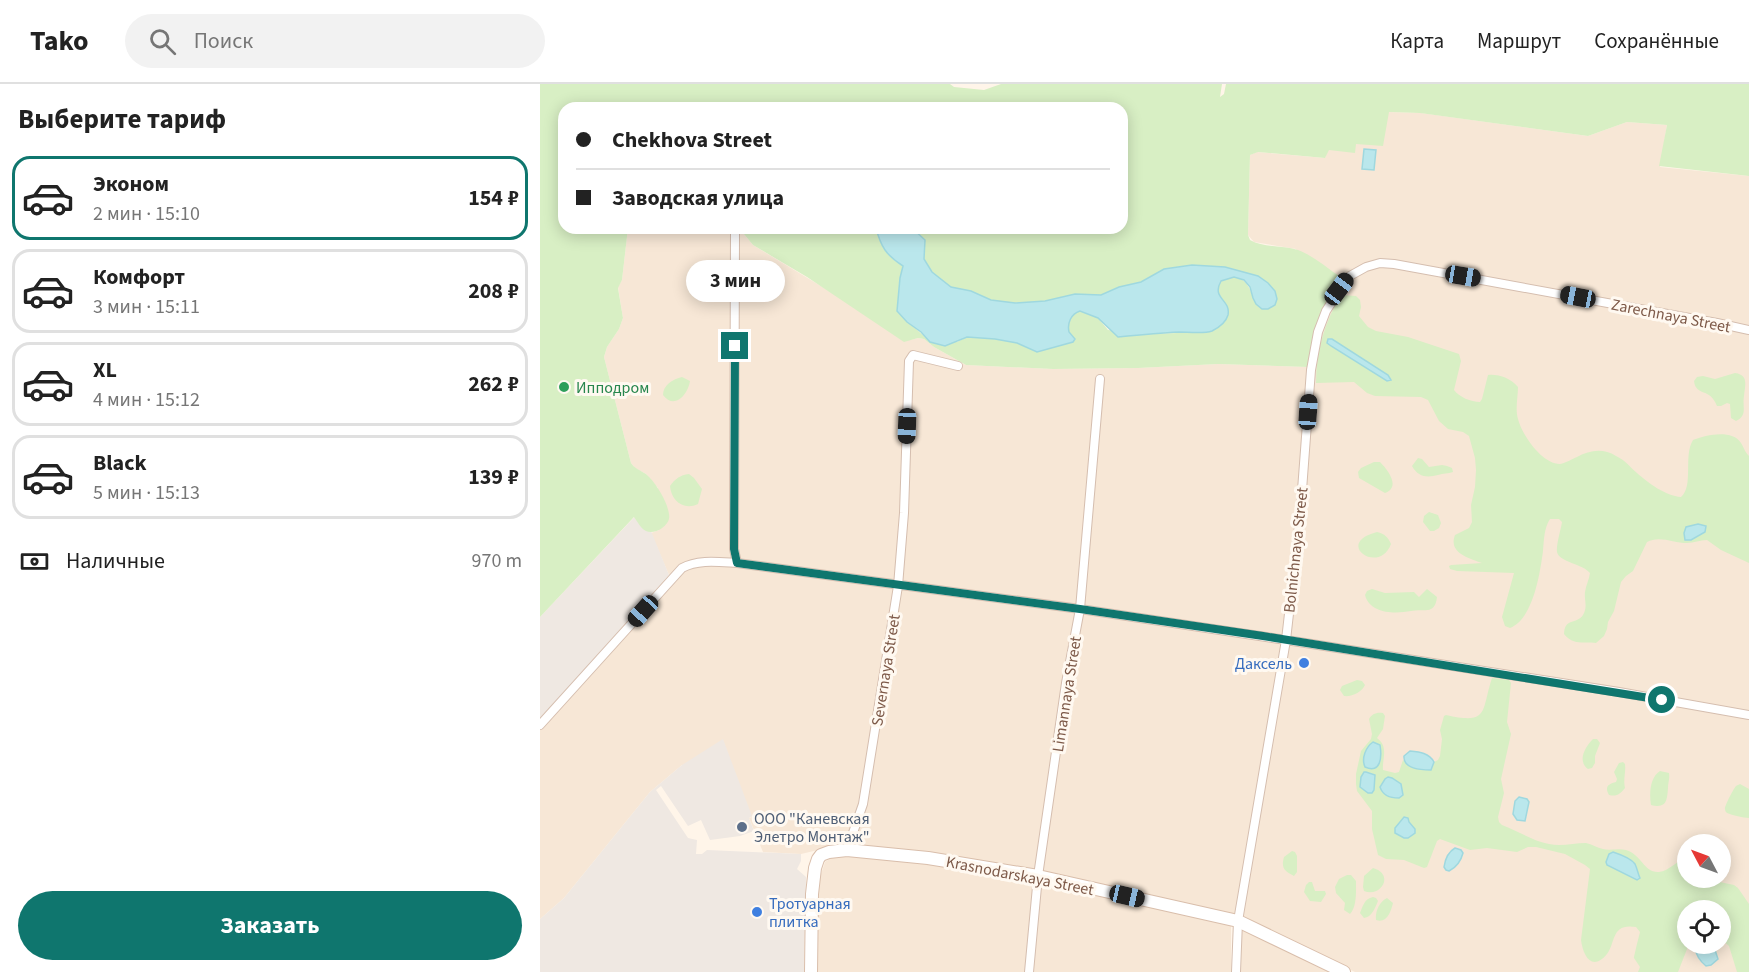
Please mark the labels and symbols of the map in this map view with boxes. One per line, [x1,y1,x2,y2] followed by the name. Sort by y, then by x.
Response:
[686,259,784,301] callout: 3 мин
[1444,264,1482,288] car
[1321,269,1357,309] car
[1559,285,1597,309] car
[1609,294,1733,338] street label: Zarechnaya Street
[721,332,748,359] route end
[576,377,649,399] place label: Ипподром
[557,380,571,394] marker: Ипподром
[1298,393,1318,431] car
[897,408,917,444] car
[1278,486,1314,614] street label: Bolnichnaya Street
[624,592,662,630] car
[866,612,906,728] street label: Severnaya Street
[1047,634,1087,754] street label: Limannaya Street
[1235,653,1292,675] place label: Даксель
[1297,656,1311,670] marker: Даксель
[1648,686,1675,713] route start
[754,808,870,848] place label: ООО "Каневская Элетро Монтаж"
[735,820,749,834] marker: ООО "Каневская Элетро Монтаж"
[1677,834,1731,888] north arrow
[944,851,1096,901] street label: Krasnodarskaya Street
[1107,883,1147,909] car
[769,893,851,933] place label: Тротуарная плитка
[750,905,764,919] marker: Тротуарная плитка

